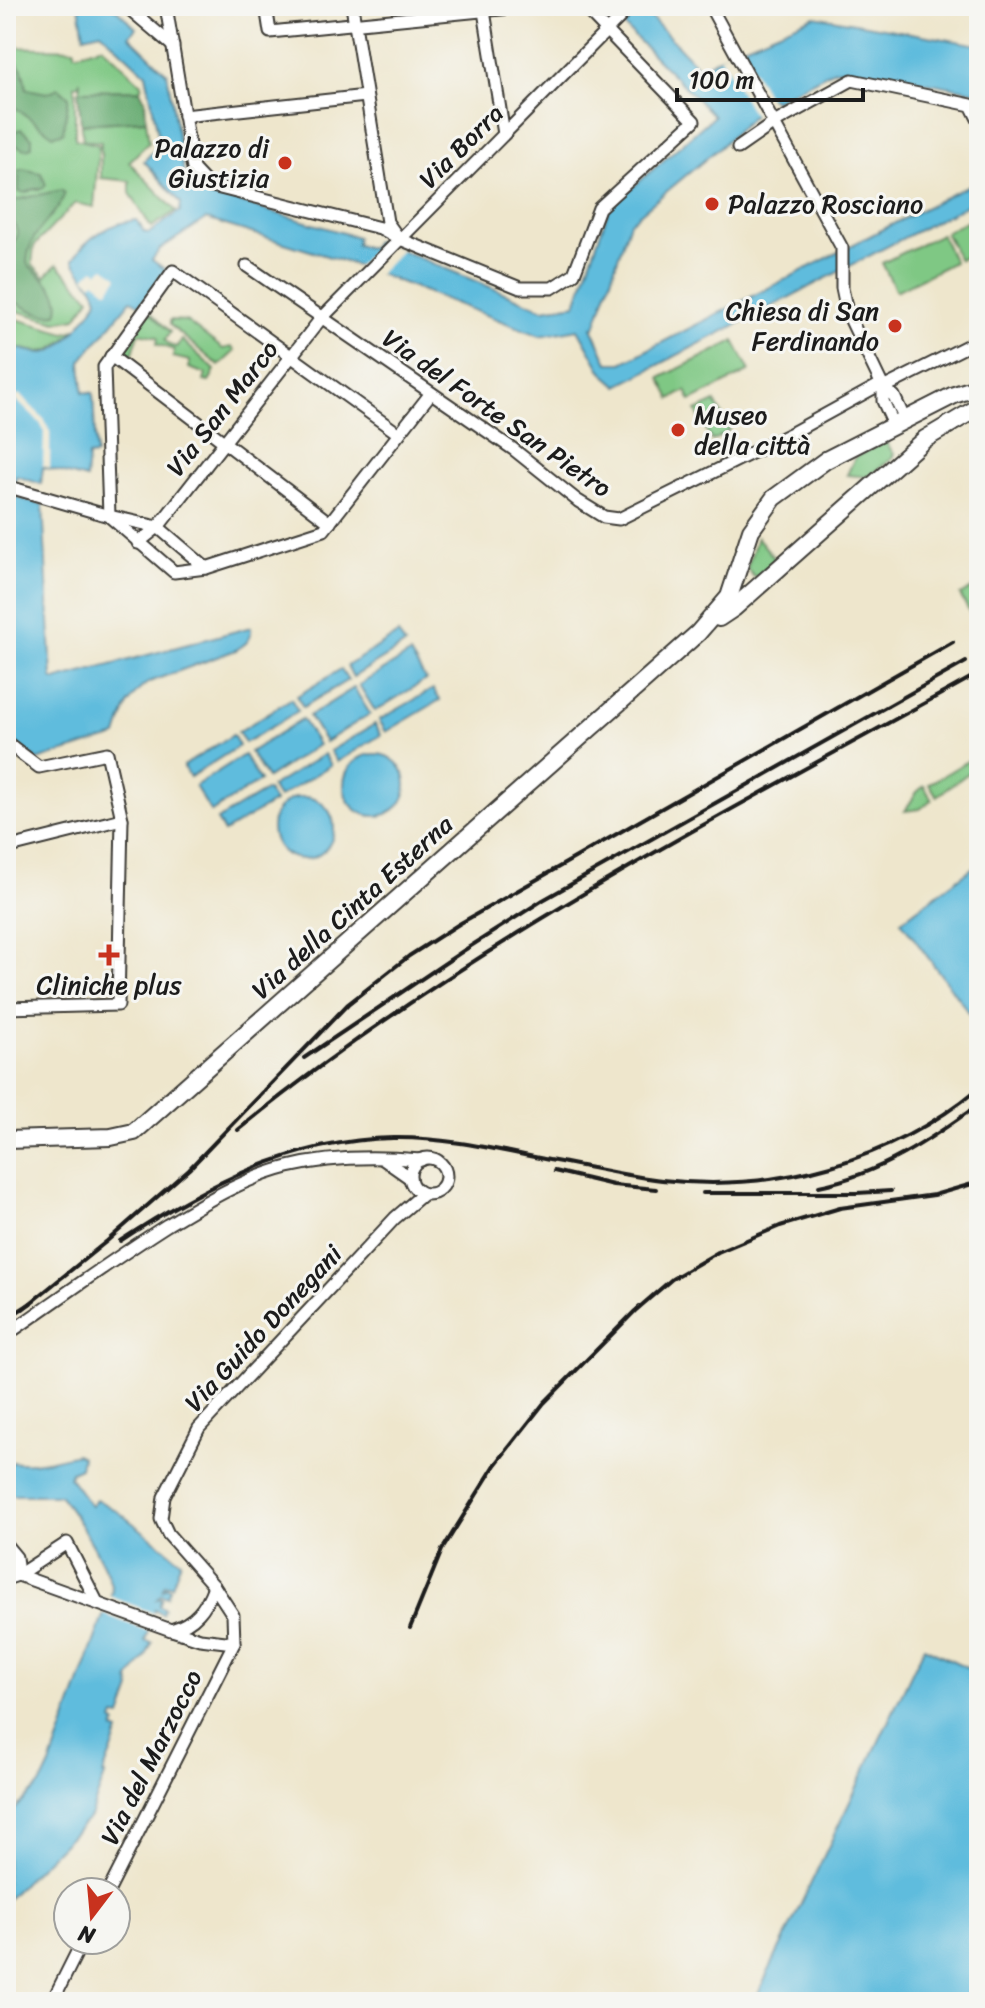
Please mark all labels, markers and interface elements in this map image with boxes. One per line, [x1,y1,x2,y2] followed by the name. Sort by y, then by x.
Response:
[677,52,863,102] scale bar
[689,59,754,101] text: 100 m
[407,92,515,200] street label: Via Borra
[154,125,270,201] place label: Palazzo di Giustizia
[276,154,294,172] marker: Palazzo di Giustizia
[728,181,923,227] place label: Palazzo Rosciano
[703,195,721,213] marker: Palazzo Rosciano
[726,288,879,364] place label: Chiesa di San Ferdinando
[372,316,622,510] street label: Via del Forte San Pietro
[886,317,904,335] marker: Chiesa di San Ferdinando
[154,329,290,487] street label: Via San Marco
[694,392,810,468] place label: Museo della città
[669,421,687,439] marker: Museo della città
[240,802,465,1011] street label: Via della Cinta Esterna
[98,944,120,966] marker: Cliniche plus
[37,962,182,1008] place label: Cliniche plus
[172,1233,354,1423] street label: Via Guido Donegani
[87,1661,215,1853] street label: Via del Marzocco
[52,1876,132,1956] north arrow
[73,1914,100,1956] text: N

